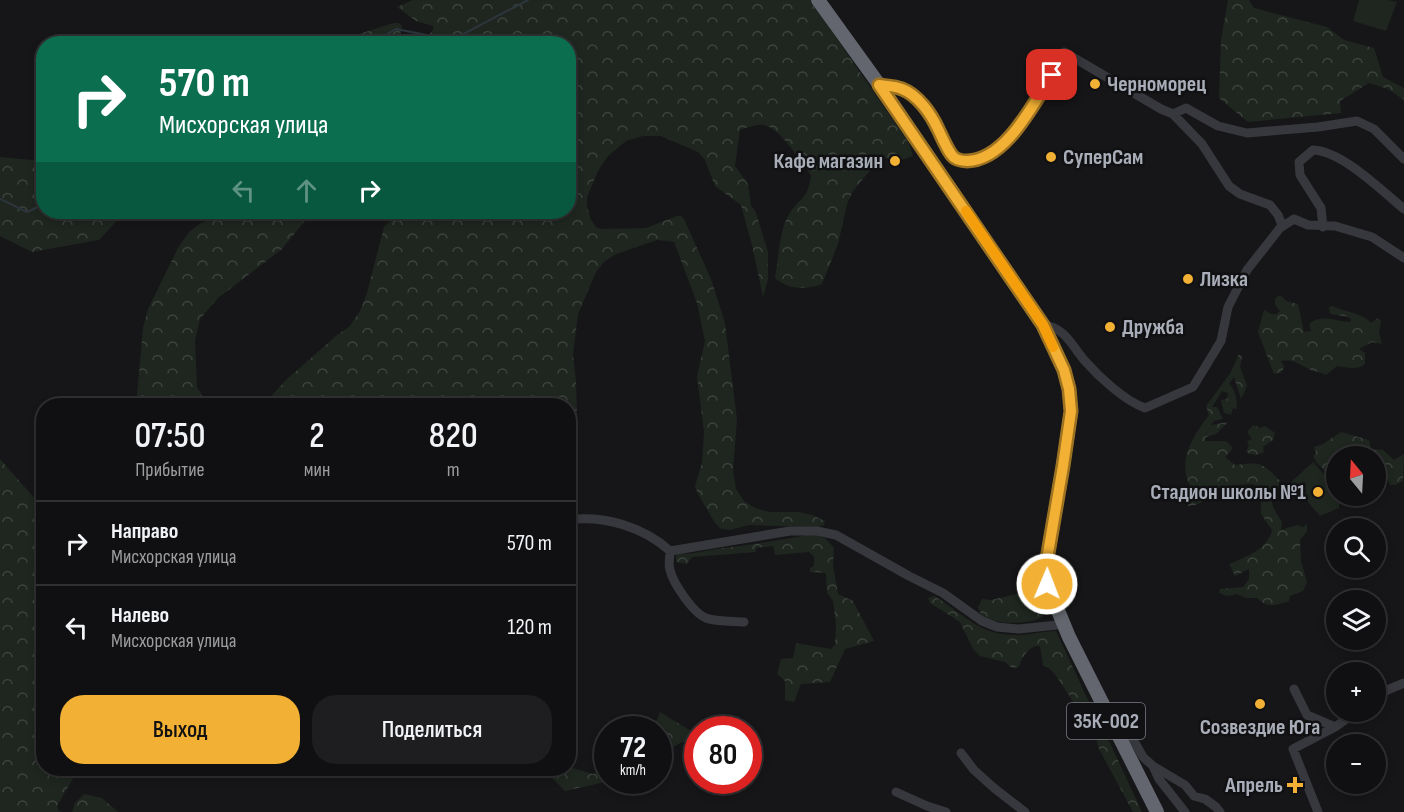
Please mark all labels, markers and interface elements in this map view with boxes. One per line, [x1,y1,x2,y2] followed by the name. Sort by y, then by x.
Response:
[1026,49,1077,100] pin
[159,58,250,109] text: 570 m
[1035,58,1068,91] icon: arrive
[60,60,138,138] icon: right
[1107,71,1206,98] place label: Черноморец
[1088,77,1102,91] marker: Черноморец
[159,109,328,141] text: Мисхорская улица
[1063,144,1143,171] place label: СуперСам
[773,148,883,175] place label: Кафе магазин
[1044,150,1058,164] marker: СуперСам
[888,154,902,168] marker: Кафе магазин
[227,174,260,207] icon: left
[290,174,323,207] icon: ahead
[353,174,386,207] icon: right
[1200,266,1248,293] place label: Лизка
[1181,272,1195,286] marker: Лизка
[1122,314,1184,341] place label: Дружба
[1103,320,1117,334] marker: Дружба
[134,415,205,458] text: 07:50
[309,415,325,458] text: 2
[429,415,478,458] text: 820
[1326,446,1386,506] north arrow
[1326,446,1386,794] map controls
[135,458,205,482] text: Прибытие
[304,458,330,482] text: мин
[447,458,460,482] text: m
[1150,479,1306,506] place label: Стадион школы №1
[1311,485,1325,499] marker: Стадион школы №1
[111,518,178,545] text: Направо
[1326,518,1386,578] button: search
[60,527,93,560] icon: right
[507,530,552,557] text: 570 m
[111,545,236,569] text: Мисхорская улица
[1015,552,1079,616] position arrow
[1326,590,1386,650] button: layers
[111,602,169,629] text: Налево
[60,611,93,644] icon: left
[508,614,552,641] text: 120 m
[111,629,236,653] text: Мисхорская улица
[1326,662,1386,722] button: +
[60,695,300,764] button: Выход
[312,695,552,764] button: Поделиться
[1253,697,1267,711] marker: Созвездие Юга
[1067,703,1145,739] road number: 35К-002
[1200,714,1320,741] place label: Созвездие Юга
[684,716,762,794] speed limit sign: 80
[620,730,646,766] text: 72
[1326,734,1386,794] button: −
[620,761,646,780] text: km/h
[1224,772,1283,799] place label: Апрель
[1288,778,1302,792] marker: Апрель

